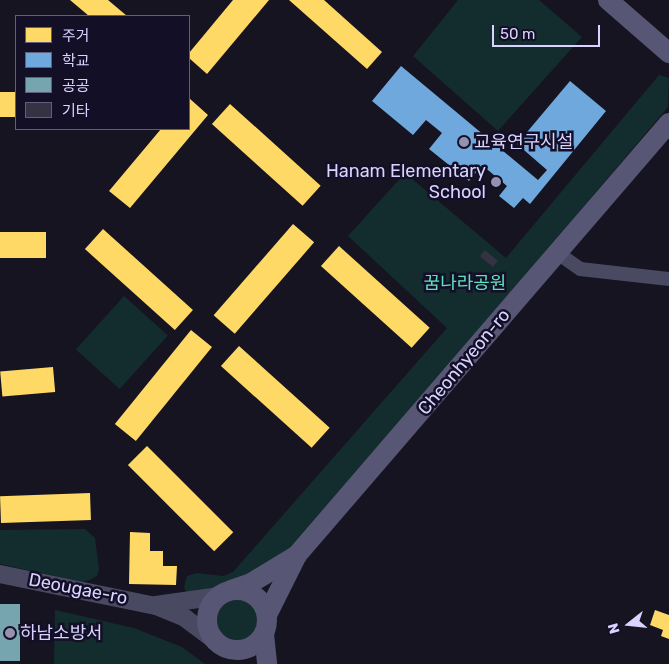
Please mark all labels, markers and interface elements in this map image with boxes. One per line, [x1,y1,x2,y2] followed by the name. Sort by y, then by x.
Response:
[15,15,190,130] legend
[494,15,602,47] scale bar
[500,25,535,43] text: 50 m
[62,27,90,45] text: 주거
[62,52,90,70] text: 학교
[62,77,90,95] text: 공공
[62,102,90,120] text: 기타
[474,131,573,153] place label: 교육연구시설
[458,136,470,148] marker: 교육연구시설
[326,161,486,203] place label: Hanam Elementary School
[490,176,502,188] marker: Hanam Elementary School
[424,272,506,294] park label: 꿈나라공원
[413,305,515,419] street label: Cheonhyeon-ro
[27,569,129,609] street label: Deougae-ro
[604,599,654,649] north arrow
[605,621,624,635] text: N
[20,622,103,644] place label: 하남소방서
[4,627,16,639] marker: 하남소방서

